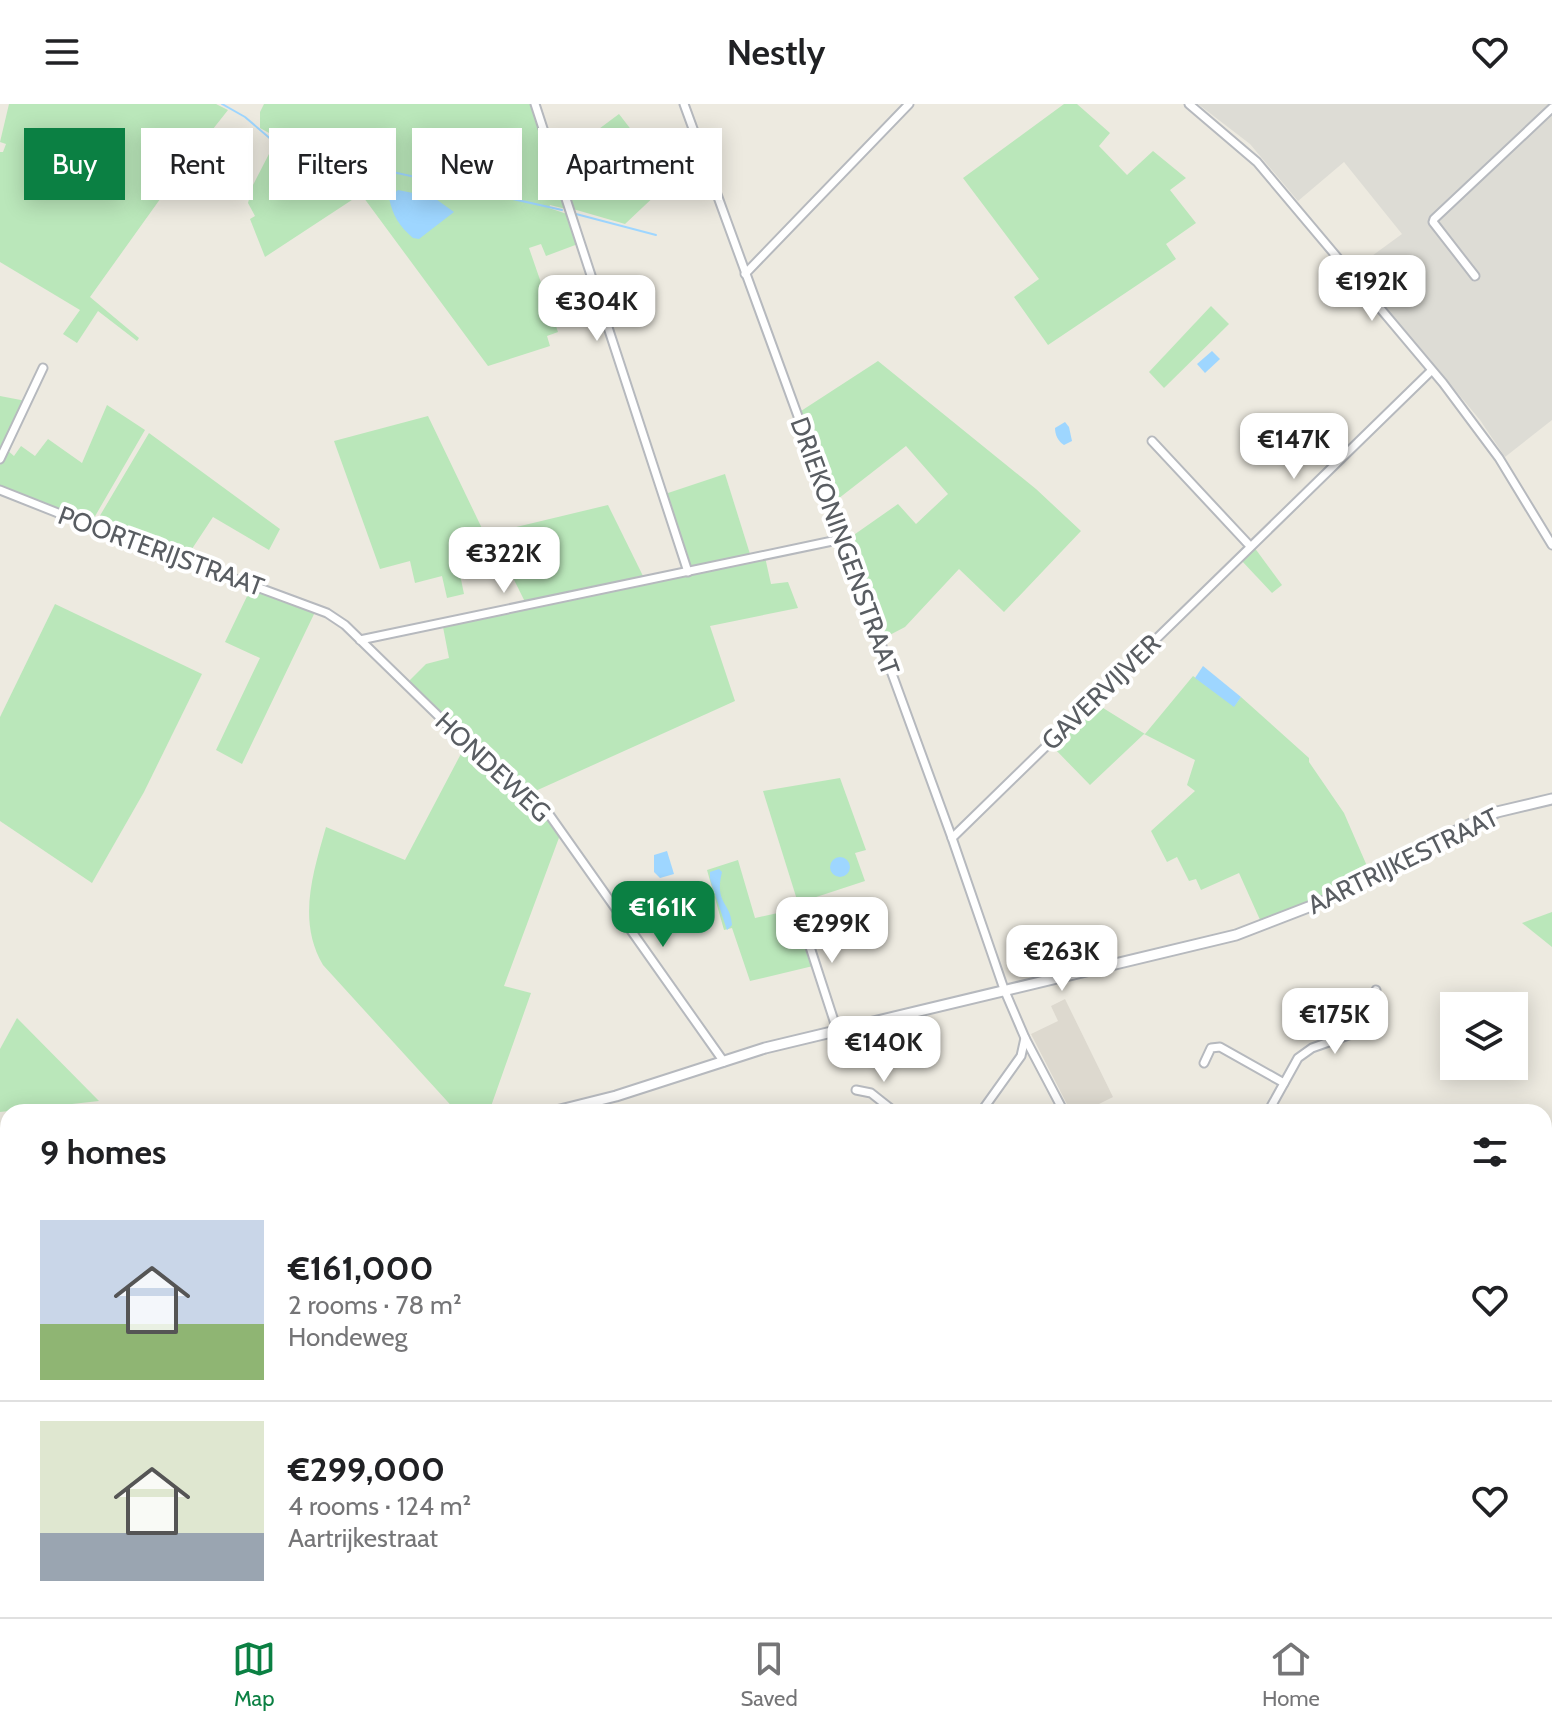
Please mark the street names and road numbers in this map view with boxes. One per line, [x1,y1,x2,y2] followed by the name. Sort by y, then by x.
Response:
[783,413,907,680] street label: DRIEKONINGENSTRAAT
[54,499,268,603] street label: POORTERIJSTRAAT
[1035,627,1167,757] street label: GAVERVIJVER
[429,705,557,829] street label: HONDEWEG
[1302,801,1504,921] street label: AARTRIJKESTRAAT

